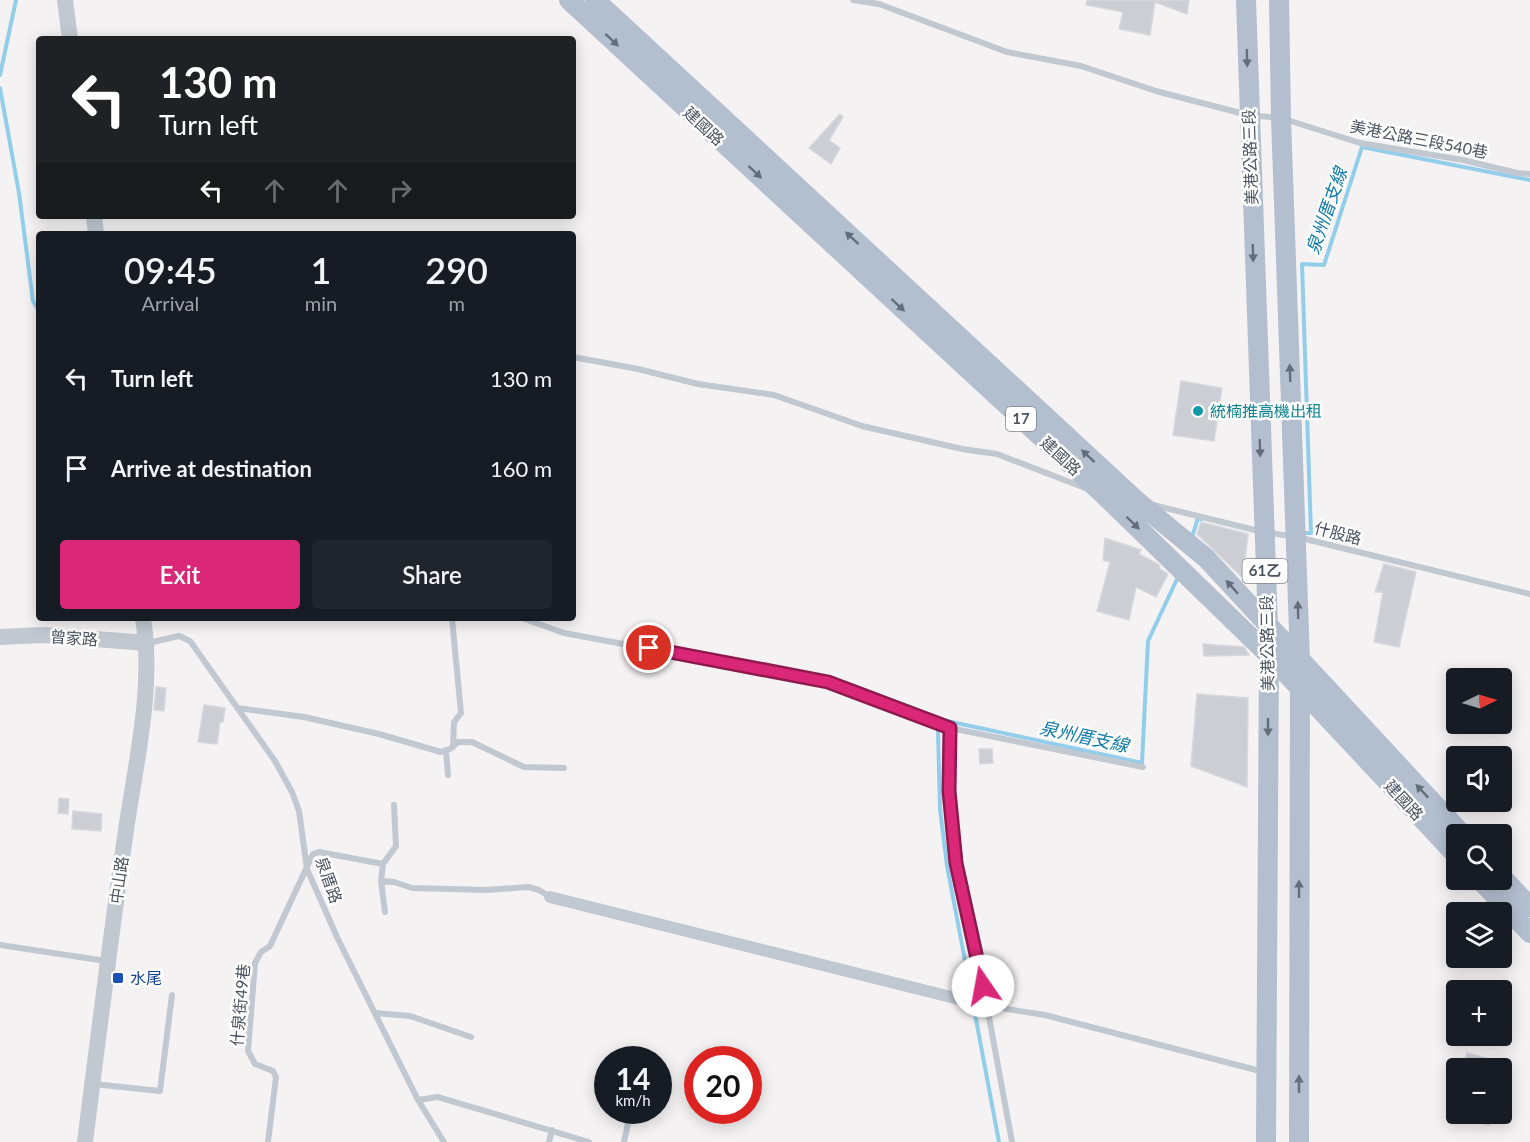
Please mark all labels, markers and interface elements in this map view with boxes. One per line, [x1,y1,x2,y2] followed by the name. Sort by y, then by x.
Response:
[604,33,619,46] one-way arrow
[1242,49,1252,68] one-way arrow
[159,57,277,107] text: 130 m
[60,60,138,138] icon: left
[680,102,728,149] street label: 建國路
[159,108,258,141] text: Turn left
[1238,109,1261,205] street label: 美港公路三段
[1349,116,1490,161] street label: 美港公路三段540巷
[1301,163,1352,257] water label: 泉州厝支線
[747,165,761,179] one-way arrow
[195,174,228,207] icon: left
[258,174,291,207] icon: ahead
[321,174,354,207] icon: ahead
[384,174,417,207] icon: right
[846,231,860,245] one-way arrow
[1249,244,1258,263] one-way arrow
[124,248,217,292] text: 09:45
[311,248,331,292] text: 1
[425,248,488,292] text: 290
[142,291,199,315] text: Arrival
[305,291,337,315] text: min
[448,291,465,315] text: m
[890,298,905,312] one-way arrow
[60,362,93,395] icon: left
[1286,363,1295,382] one-way arrow
[111,365,193,392] text: Turn left
[490,365,552,392] text: 130 m
[1210,401,1322,420] place label: 統楠推高機出租
[1191,404,1205,418] marker: 統楠推高機出租
[1006,407,1036,431] road number: 17
[1037,432,1085,479] street label: 建國路
[1256,439,1265,458] one-way arrow
[1081,449,1095,463] one-way arrow
[60,452,93,485] icon: arrive
[111,455,312,482] text: Arrive at destination
[490,455,552,482] text: 160 m
[1126,516,1140,530] one-way arrow
[1313,517,1364,548] street label: 什股路
[60,540,300,609] button: Exit
[312,540,552,609] button: Share
[1242,559,1288,583] road number: 61乙
[1225,579,1239,594] one-way arrow
[1256,595,1277,691] street label: 美港公路三段
[1294,600,1303,619] one-way arrow
[623,622,674,673] pin
[49,626,99,649] street label: 曾家路
[632,631,665,664] icon: arrive
[1446,668,1512,734] north arrow
[1446,668,1512,1124] map controls
[1038,716,1132,757] water label: 泉州厝支線
[1263,718,1273,737] one-way arrow
[1446,746,1512,812] button: sound
[1381,776,1428,824] street label: 建國路
[1416,784,1429,799] one-way arrow
[1446,824,1512,890] button: search
[312,854,347,906] street label: 泉厝路
[106,855,131,905] street label: 中山路
[1294,879,1304,898] one-way arrow
[1446,902,1512,968] button: layers
[951,954,1015,1018] position arrow
[226,963,253,1047] street label: 什泉街49巷
[130,968,162,987] place label: 水尾
[111,971,125,985] marker: 水尾
[1446,980,1512,1046] button: +
[684,1046,762,1124] speed limit sign: 20
[1446,1058,1512,1124] button: −
[616,1060,650,1096] text: 14
[1294,1074,1304,1093] one-way arrow
[615,1091,651,1109] text: km/h

